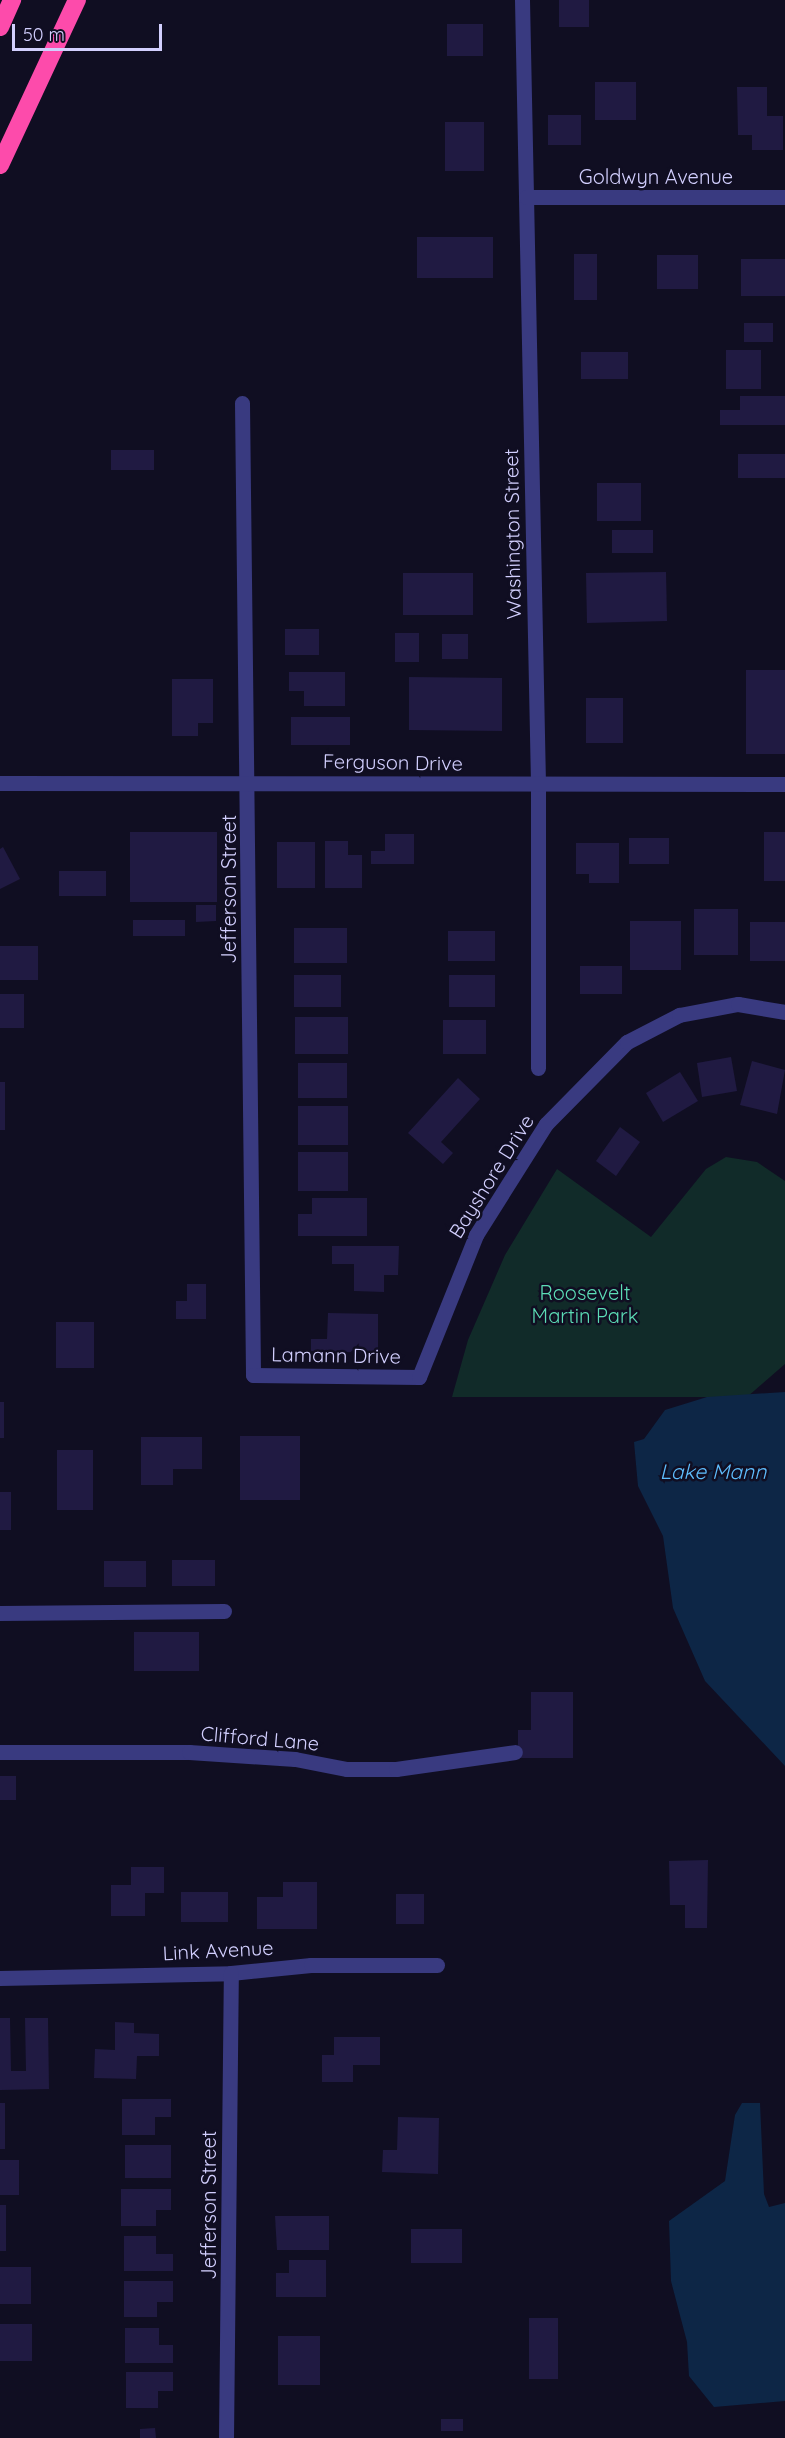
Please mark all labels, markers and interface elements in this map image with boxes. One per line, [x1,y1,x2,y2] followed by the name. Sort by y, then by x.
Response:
[15,12,165,50] scale bar
[23,23,65,46] text: 50 m
[579,164,733,188] street label: Goldwyn Avenue
[499,448,525,620] street label: Washington Street
[323,749,463,775] street label: Ferguson Drive
[216,814,240,964] street label: Jefferson Street
[443,1110,539,1242] street label: Bayshore Drive
[532,1280,638,1327] park label: Roosevelt Martin Park
[271,1342,401,1368] street label: Lamann Drive
[660,1458,766,1484] water label: Lake Mann
[200,1721,320,1755] street label: Clifford Lane
[162,1935,274,1965] street label: Link Avenue
[196,2130,220,2280] street label: Jefferson Street

